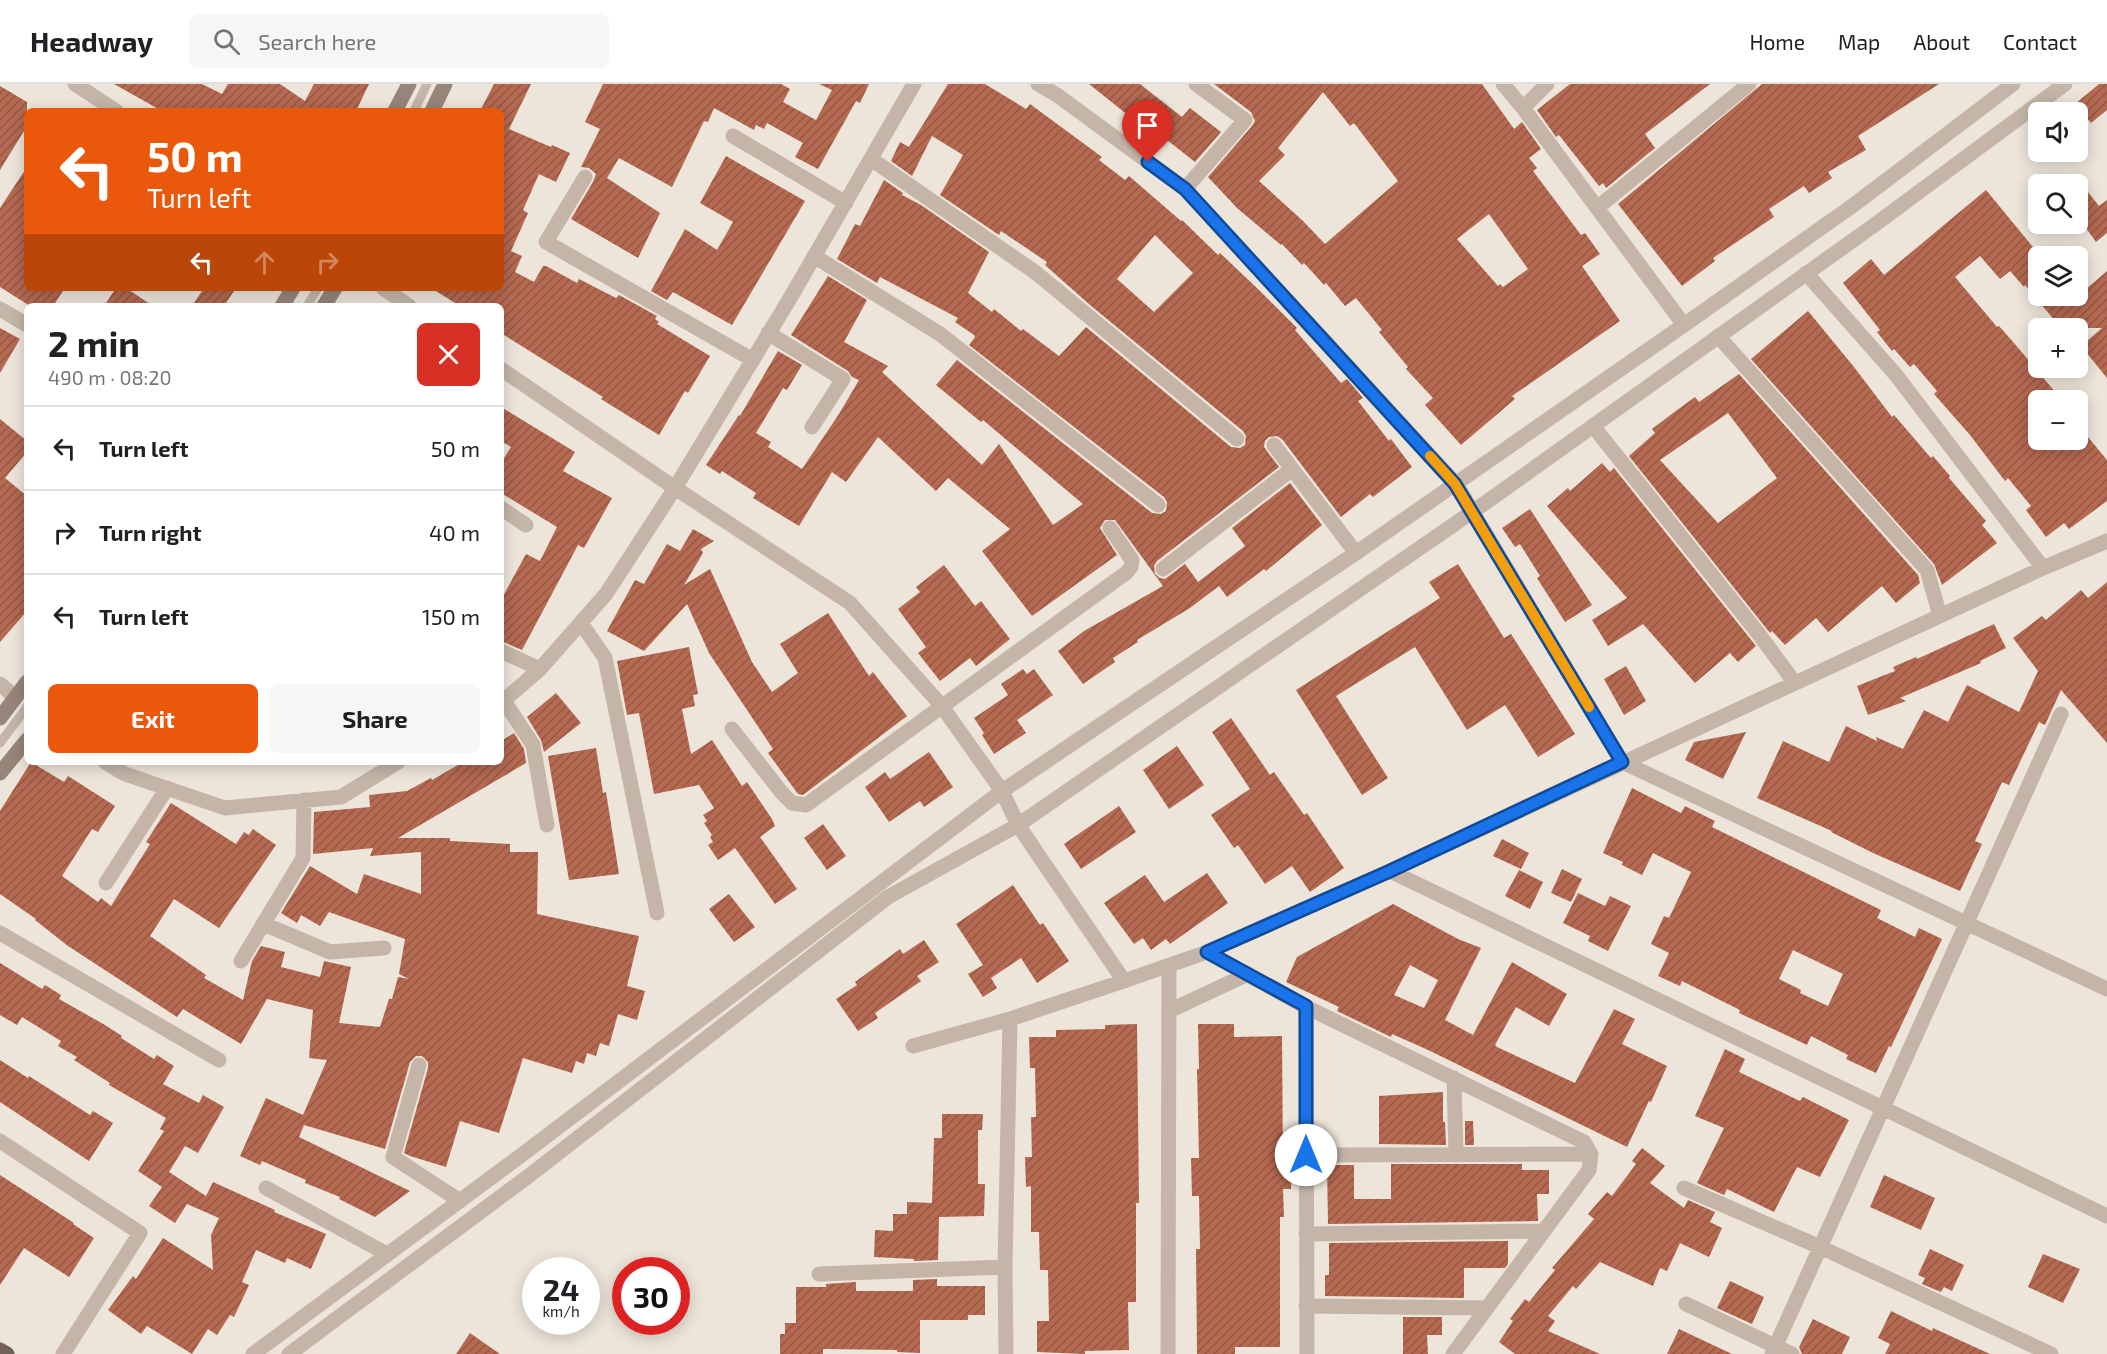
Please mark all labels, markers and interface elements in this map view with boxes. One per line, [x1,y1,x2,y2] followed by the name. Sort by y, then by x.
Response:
[189,14,609,68] search box
[30,24,153,58] text: Headway
[210,25,243,58] icon: search
[258,28,376,54] text: Search here
[1749,29,1805,54] text: Home
[1838,29,1880,54] text: Map
[1913,29,1970,54] text: About
[2003,29,2077,54] text: Contact
[1122,100,1173,162] pin
[2028,102,2088,450] map controls
[2028,102,2088,162] button: sound
[1131,109,1164,142] icon: arrive
[147,130,243,180] text: 50 m
[48,132,126,210] icon: left
[2028,174,2088,234] button: search
[147,181,251,213] text: Turn left
[185,246,218,279] icon: left
[248,246,281,279] icon: ahead
[311,246,344,279] icon: right
[2028,246,2088,306] button: layers
[2028,318,2088,378] button: +
[48,321,140,364] text: 2 min
[417,323,480,386] button: close
[48,365,172,389] text: 490 m · 08:20
[2028,390,2088,450] button: −
[48,432,81,465] icon: left
[99,435,188,461] text: Turn left
[431,435,480,461] text: 50 m
[48,516,81,549] icon: right
[99,519,201,545] text: Turn right
[429,519,480,545] text: 40 m
[48,600,81,633] icon: left
[99,603,188,629] text: Turn left
[422,603,480,629] text: 150 m
[48,684,258,753] button: Exit
[270,684,480,753] button: Share
[1274,1123,1338,1187] position arrow
[612,1257,690,1335] speed limit sign: 30
[543,1271,579,1307] text: 24
[542,1302,580,1320] text: km/h

